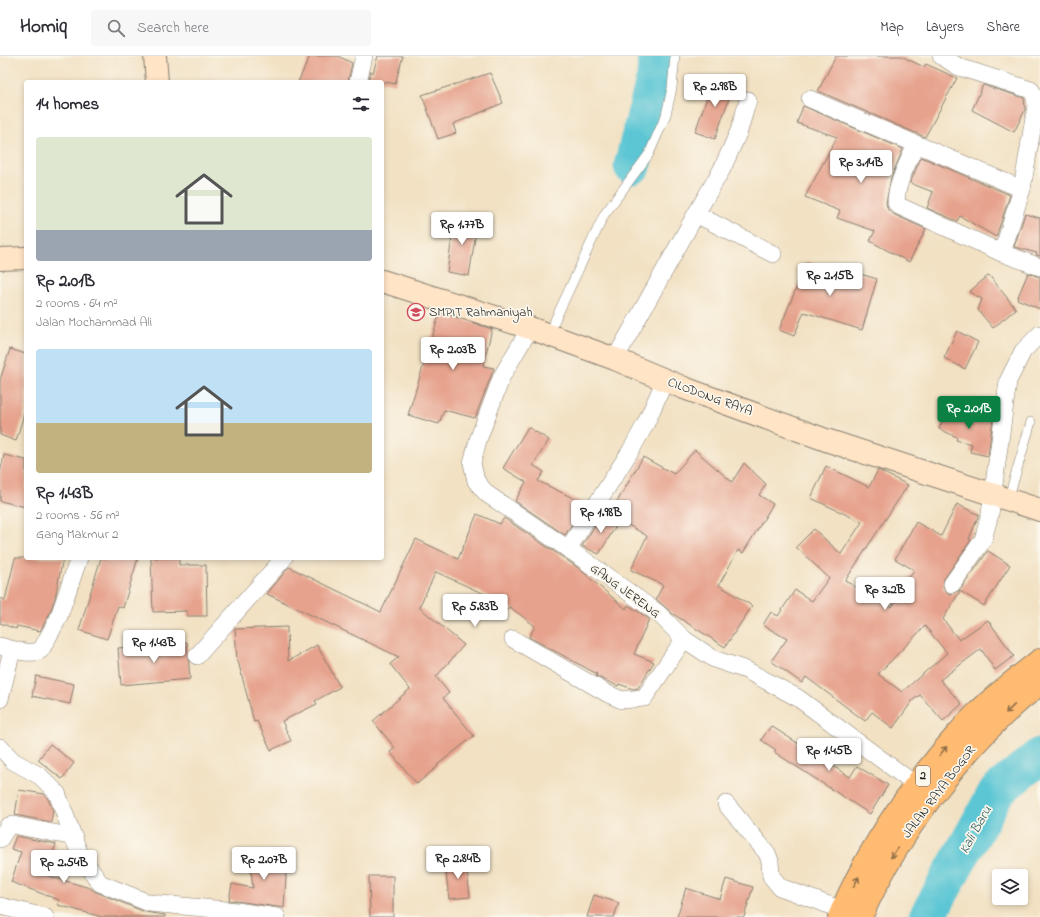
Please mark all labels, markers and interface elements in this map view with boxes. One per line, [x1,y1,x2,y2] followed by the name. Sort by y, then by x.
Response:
[91,10,371,46] search box
[20,14,67,41] text: Homiq
[105,17,127,39] icon: search
[137,17,209,39] text: Search here
[880,17,904,38] text: Map
[926,17,964,38] text: Layers
[986,17,1020,38] text: Share
[674,74,756,108] pin: Rp 2.98B
[693,77,737,96] text: Rp 2.98B
[36,92,99,117] text: 14 homes
[350,93,372,115] icon: filters
[820,150,902,184] pin: Rp 3.14B
[839,153,883,172] text: Rp 3.14B
[168,163,240,235] icon: home
[421,212,503,246] pin: Rp 1.77B
[440,215,484,234] text: Rp 1.77B
[789,263,871,297] pin: Rp 2.15B
[807,266,853,285] text: Rp 2.15B
[36,269,95,294] text: Rp 2.01B
[36,294,118,313] text: 2 rooms · 64 m²
[406,302,426,322] school or university icon: SMPIT Rahmaniyah
[429,303,532,323] place label: SMPIT Rahmaniyah
[36,313,152,332] text: Jalan Mochammad Ali
[412,337,494,371] pin: Rp 2.03B
[430,340,476,359] text: Rp 2.03B
[665,373,755,421] street label: CILODONG RAYA
[168,375,240,447] icon: home
[928,396,1010,430] pin: Rp 2.01B
[946,399,992,418] text: Rp 2.01B
[36,481,93,506] text: Rp 1.43B
[560,500,642,534] pin: Rp 1.98B
[580,503,622,522] text: Rp 1.98B
[36,506,120,525] text: 2 rooms · 56 m²
[36,525,119,544] text: Gang Makmur 2
[586,559,664,623] street label: GANG JERENG
[848,577,922,611] pin: Rp 3.2B
[865,580,905,599] text: Rp 3.2B
[434,594,516,628] pin: Rp 5.83B
[452,597,498,616] text: Rp 5.83B
[113,630,195,664] pin: Rp 1.43B
[132,633,176,652] text: Rp 1.43B
[1005,704,1015,714] one-way arrow
[788,738,870,772] pin: Rp 1.45B
[806,741,852,760] text: Rp 1.45B
[898,741,981,842] street label: JALAN RAYA BOGOR
[939,746,948,757] one-way arrow
[916,766,930,786] road number: 2
[954,802,998,858] water label: Kali Baru
[417,846,499,880] pin: Rp 2.84B
[223,847,305,881] pin: Rp 2.07B
[890,848,898,859] one-way arrow
[435,849,481,868] text: Rp 2.84B
[23,850,105,884] pin: Rp 2.54B
[241,850,287,869] text: Rp 2.07B
[40,853,88,872] text: Rp 2.54B
[992,869,1028,905] map controls
[992,869,1028,905] button: layers
[853,876,860,888] one-way arrow

